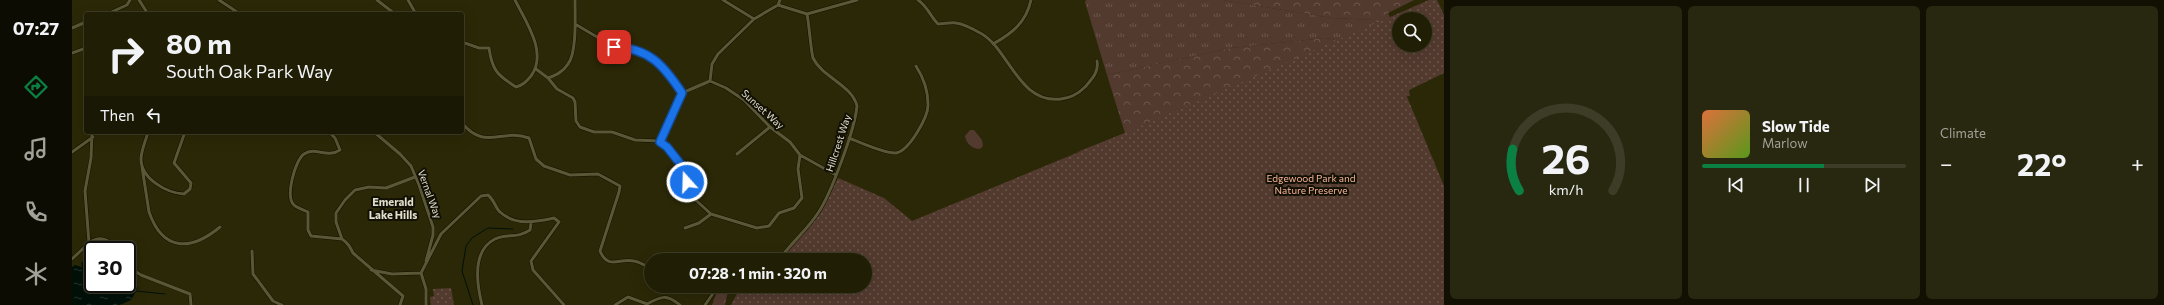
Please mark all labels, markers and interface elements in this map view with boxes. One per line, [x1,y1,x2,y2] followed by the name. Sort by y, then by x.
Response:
[1392,12,1432,52] map controls
[1392,12,1432,52] button: search
[13,17,59,39] text: 07:27
[166,26,232,60] text: 80 m
[100,28,152,80] icon: right
[597,30,631,64] pin
[603,36,625,58] icon: arrive
[166,60,333,82] text: South Oak Park Way
[22,73,50,101] icon: directions
[739,87,787,131] street label: Sunset Way
[143,104,165,126] icon: left
[100,106,135,124] text: Then
[823,113,853,173] street label: Hillcrest Way
[1762,117,1830,135] text: Slow Tide
[1940,125,1986,141] text: Climate
[1541,131,1591,182] text: 26
[22,135,50,163] icon: music
[1762,135,1808,151] text: Marlow
[2017,145,2067,182] text: 22°
[1940,150,1953,177] text: −
[2131,150,2144,177] text: +
[666,161,708,203] position arrow
[416,168,444,220] street label: Vernal Way
[1266,172,1356,196] park label: Edgewood Park and Nature Preserve
[1725,174,1747,196] icon: previous
[1793,174,1815,196] icon: pause
[1861,174,1883,196] icon: next
[1549,179,1583,197] text: km/h
[369,195,417,221] district label: Emerald Lake Hills
[22,198,50,226] icon: phone
[84,241,136,293] speed limit sign: 30
[22,260,50,288] icon: climate
[689,264,827,282] text: 07:28 · 1 min · 320 m

